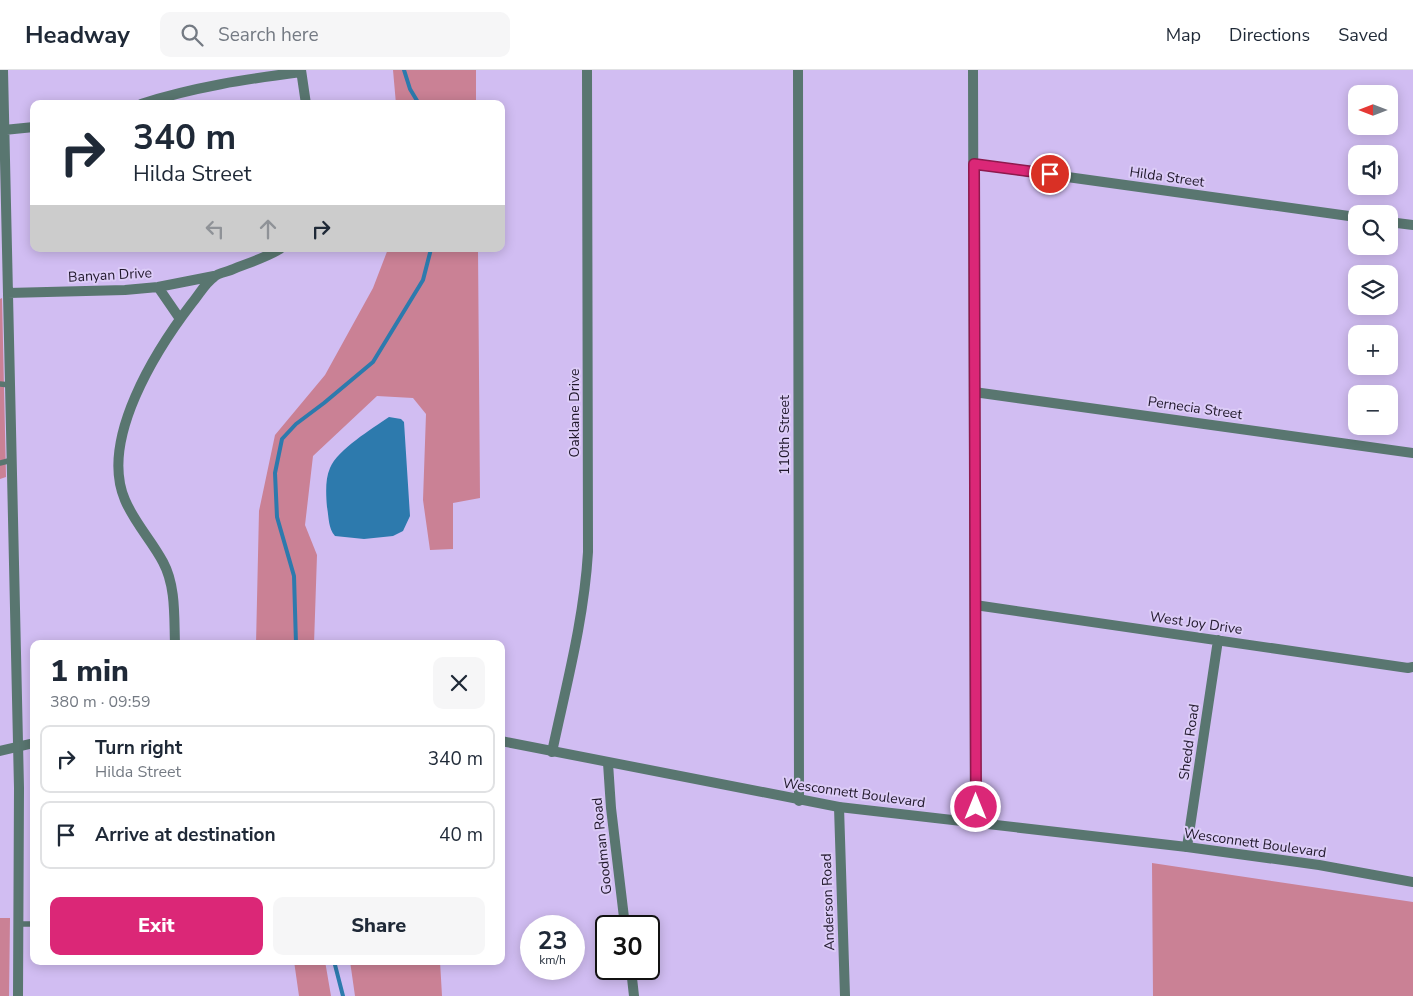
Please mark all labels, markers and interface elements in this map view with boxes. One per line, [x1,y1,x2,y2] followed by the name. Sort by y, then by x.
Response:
[160,12,510,57] search box
[25,19,130,51] text: Headway
[178,21,206,49] icon: search
[218,22,319,48] text: Search here
[1166,23,1201,47] text: Map
[1229,23,1310,47] text: Directions
[1338,23,1388,47] text: Saved
[1348,85,1398,135] north arrow
[1348,85,1398,435] map controls
[133,114,236,161] text: 340 m
[50,120,115,185] icon: right
[1348,145,1398,195] button: sound
[1029,153,1071,195] pin
[133,159,251,189] text: Hilda Street
[1036,160,1064,188] icon: arrive
[1128,162,1206,192] street label: Hilda Street
[1348,205,1398,255] button: search
[201,215,229,243] icon: left
[254,215,282,243] icon: ahead
[307,215,335,243] icon: right
[68,263,152,287] street label: Banyan Drive
[1348,265,1398,315] button: layers
[1348,325,1398,375] button: +
[565,369,584,457] street label: Oaklane Drive
[1348,385,1398,435] button: −
[1146,392,1244,424] street label: Pernecia Street
[775,395,794,475] street label: 110th Street
[1148,607,1244,639] street label: West Joy Drive
[50,651,129,692] text: 1 min
[433,657,485,709] button: close
[50,691,151,713] text: 380 m · 09:59
[1174,703,1204,781] street label: Shedd Road
[95,735,182,761] text: Turn right
[52,745,80,773] icon: right
[428,746,483,772] text: 340 m
[95,761,181,783] text: Hilda Street
[782,774,926,812] street label: Wesconnett Boulevard
[949,780,1001,832] position arrow
[587,797,617,895] street label: Goodman Road
[52,821,80,849] icon: arrive
[95,822,276,848] text: Arrive at destination
[439,822,483,848] text: 40 m
[1183,824,1327,862] street label: Wesconnett Boulevard
[817,853,839,951] street label: Anderson Road
[50,897,263,955] button: Exit
[273,897,485,955] button: Share
[595,915,660,980] speed limit sign: 30
[537,924,568,958] text: 23
[539,952,566,968] text: km/h

